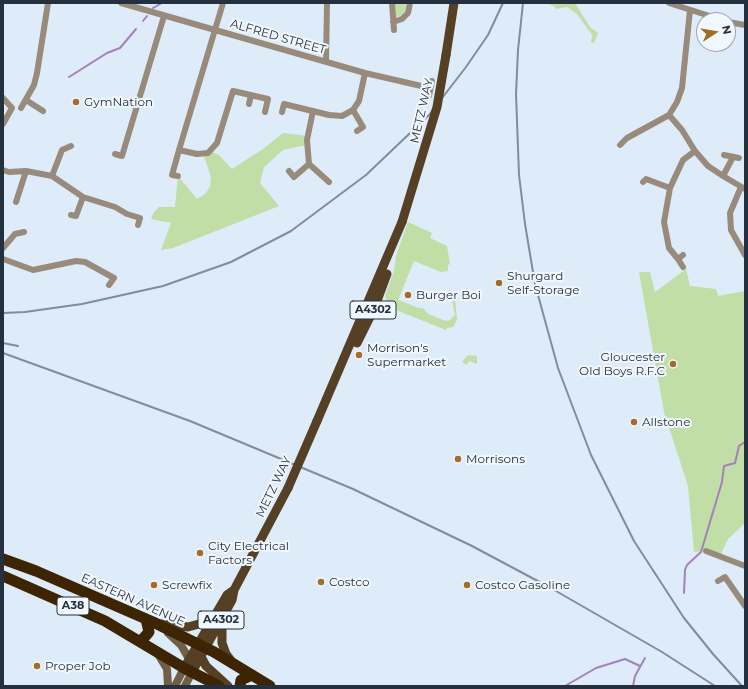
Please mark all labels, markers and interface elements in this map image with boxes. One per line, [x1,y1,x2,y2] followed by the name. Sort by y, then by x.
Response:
[696,12,736,52] north arrow
[229,16,327,58] street label: ALFRED STREET
[719,24,735,36] text: N
[408,77,436,145] street label: METZ WAY
[84,95,153,109] place label: GymNation
[71,97,81,107] marker: GymNation
[507,269,580,297] place label: Shurgard Self-Storage
[494,278,504,288] marker: Shurgard Self-Storage
[416,288,481,302] place label: Burger Boi
[403,290,413,300] marker: Burger Boi
[350,301,396,319] road number: A4302
[367,341,446,369] place label: Morrison's Supermarket
[354,350,364,360] marker: Morrison's Supermarket
[579,350,665,378] place label: Gloucester Old Boys R.F.C
[668,359,678,369] marker: Gloucester Old Boys R.F.C
[642,415,690,429] place label: Allstone
[629,417,639,427] marker: Allstone
[466,452,525,466] place label: Morrisons
[253,454,295,520] street label: METZ WAY
[453,454,463,464] marker: Morrisons
[208,539,289,567] place label: City Electrical Factors
[195,548,205,558] marker: City Electrical Factors
[79,571,187,629] street label: EASTERN AVENUE
[329,575,369,589] place label: Costco
[316,577,326,587] marker: Costco
[162,578,212,592] place label: Screwfix
[475,578,570,592] place label: Costco Gasoline
[149,580,159,590] marker: Screwfix
[462,580,472,590] marker: Costco Gasoline
[57,597,89,615] road number: A38
[198,611,244,629] road number: A4302
[45,659,111,673] place label: Proper Job
[32,661,42,671] marker: Proper Job

